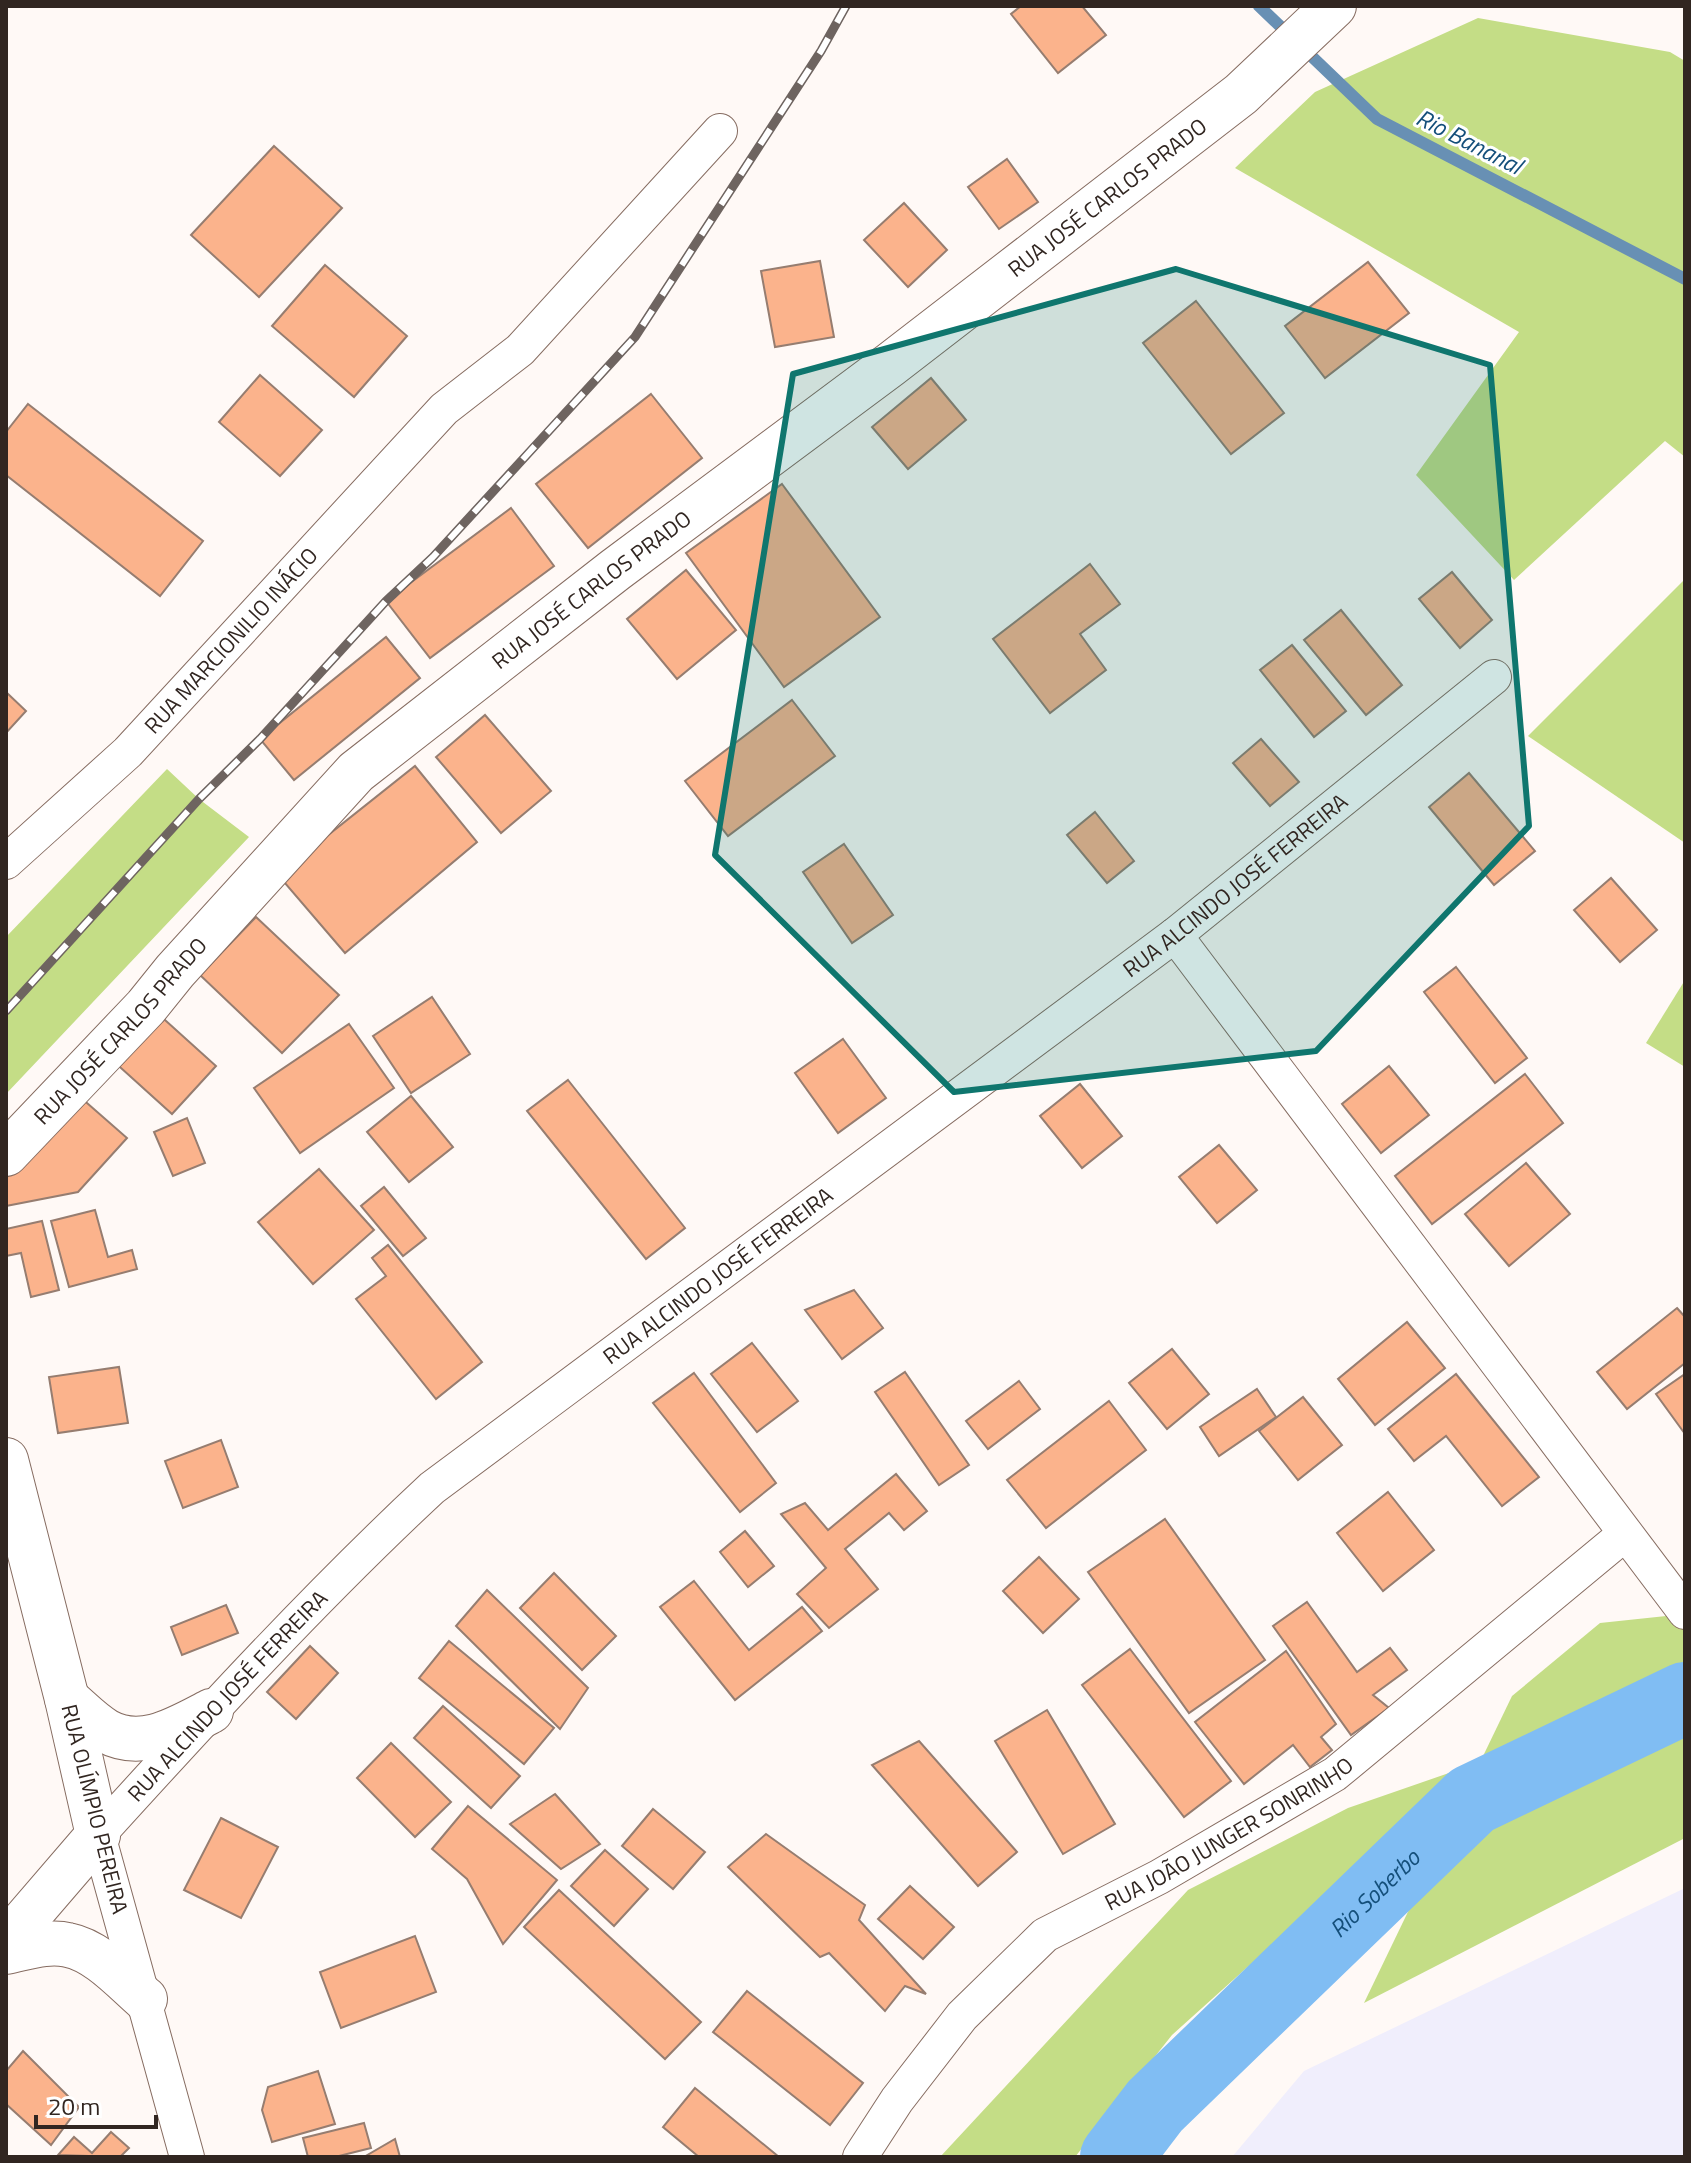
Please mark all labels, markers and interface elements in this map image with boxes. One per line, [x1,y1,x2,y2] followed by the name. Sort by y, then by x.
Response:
[1410,99,1531,184] water label: Rio Bananal
[1000,109,1214,285] street label: RUA JOSÉ CARLOS PRADO
[484,502,698,677] street label: RUA JOSÉ CARLOS PRADO
[136,539,326,741] street label: RUA MARCIONILIO INÁCIO
[1115,785,1355,986] street label: RUA ALCINDO JOSÉ FERREIRA
[25,929,215,1132] street label: RUA JOSÉ CARLOS PRADO
[595,1178,840,1372] street label: RUA ALCINDO JOSÉ FERREIRA
[119,1582,335,1809] street label: RUA ALCINDO JOSÉ FERREIRA
[52,1701,138,1917] street label: RUA OLÍMPIO PEREIRA
[1098,1749,1361,1919] street label: RUA JOÃO JUNGER SONRINHO
[1321,1840,1429,1945] water label: Rio Soberbo
[36,2079,156,2129] scale bar
[48,2088,100,2124] text: 20 m

